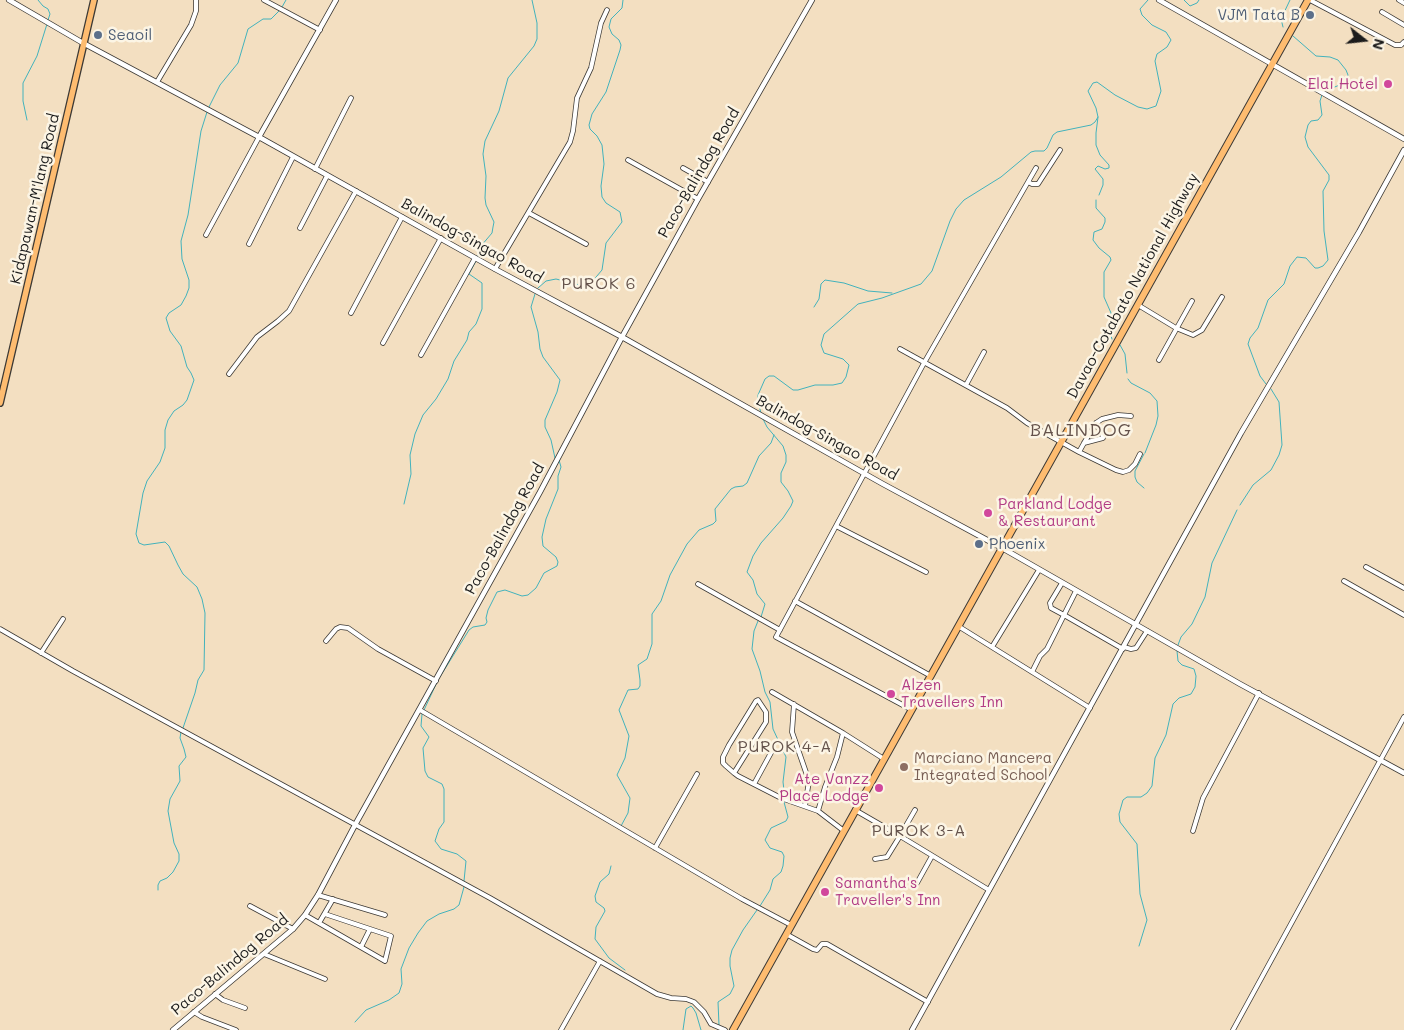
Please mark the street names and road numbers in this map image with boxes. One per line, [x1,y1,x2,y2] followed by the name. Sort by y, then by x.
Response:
[654,105,744,241] street label: Paco-Balindog Road
[7,112,63,286] street label: Kidapawan-M'lang Road
[1063,170,1203,402] street label: Davao-Cotabato National Highway
[398,195,546,287] street label: Balindog-Singao Road
[753,392,901,484] street label: Balindog-Singao Road
[461,460,549,598] street label: Paco-Balindog Road
[168,911,292,1019] street label: Paco-Balindog Road

